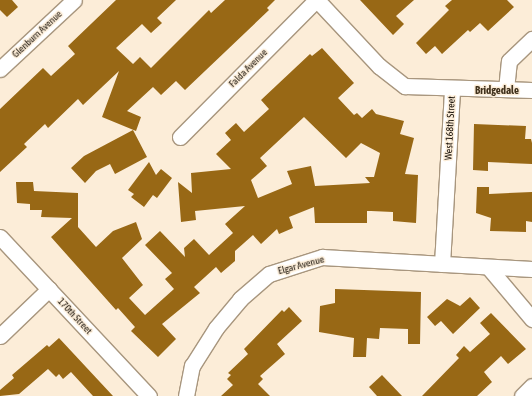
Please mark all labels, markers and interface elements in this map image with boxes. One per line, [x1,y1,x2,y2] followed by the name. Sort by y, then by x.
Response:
[10,8,64,60] street label: Glenburn Avenue
[226,46,270,90] street label: Falda Avenue
[475,83,519,97] district label: Bridgedale
[442,96,458,160] street label: West 168th Street
[277,253,325,277] street label: Elgar Avenue
[55,295,95,337] street label: 170th Street

